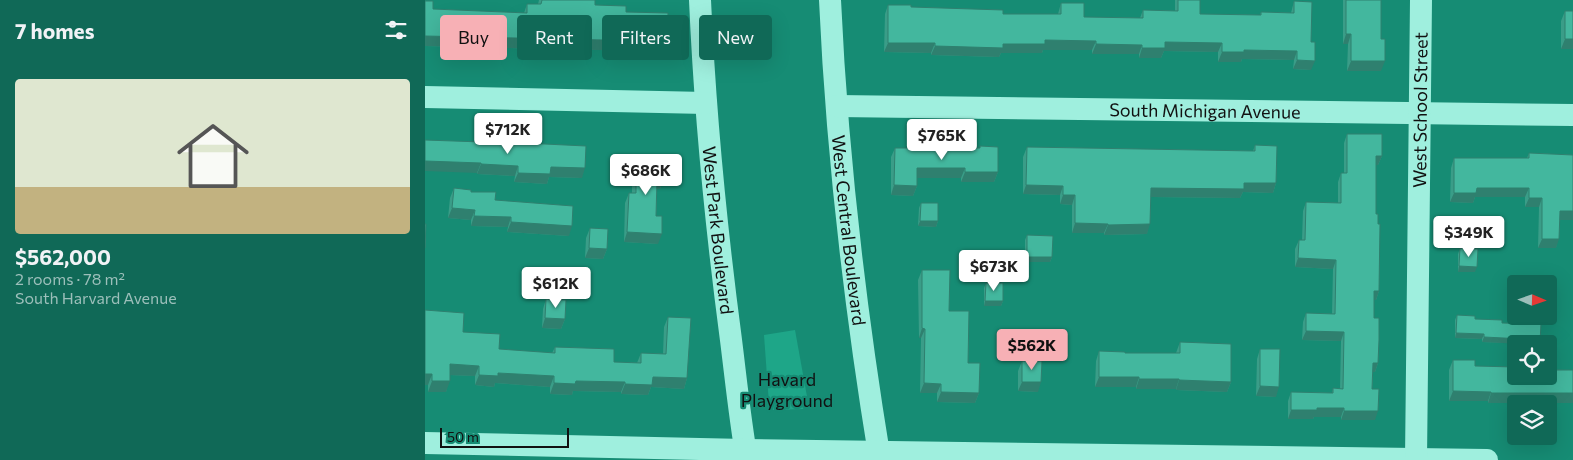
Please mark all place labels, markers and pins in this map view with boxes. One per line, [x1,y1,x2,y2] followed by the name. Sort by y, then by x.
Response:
[473,112,543,155] pin: $712K
[907,119,977,161] pin: $765K
[611,154,681,196] pin: $686K
[1434,216,1504,258] pin: $349K
[959,250,1029,292] pin: $673K
[521,266,591,309] pin: $612K
[997,328,1067,371] pin: $562K

